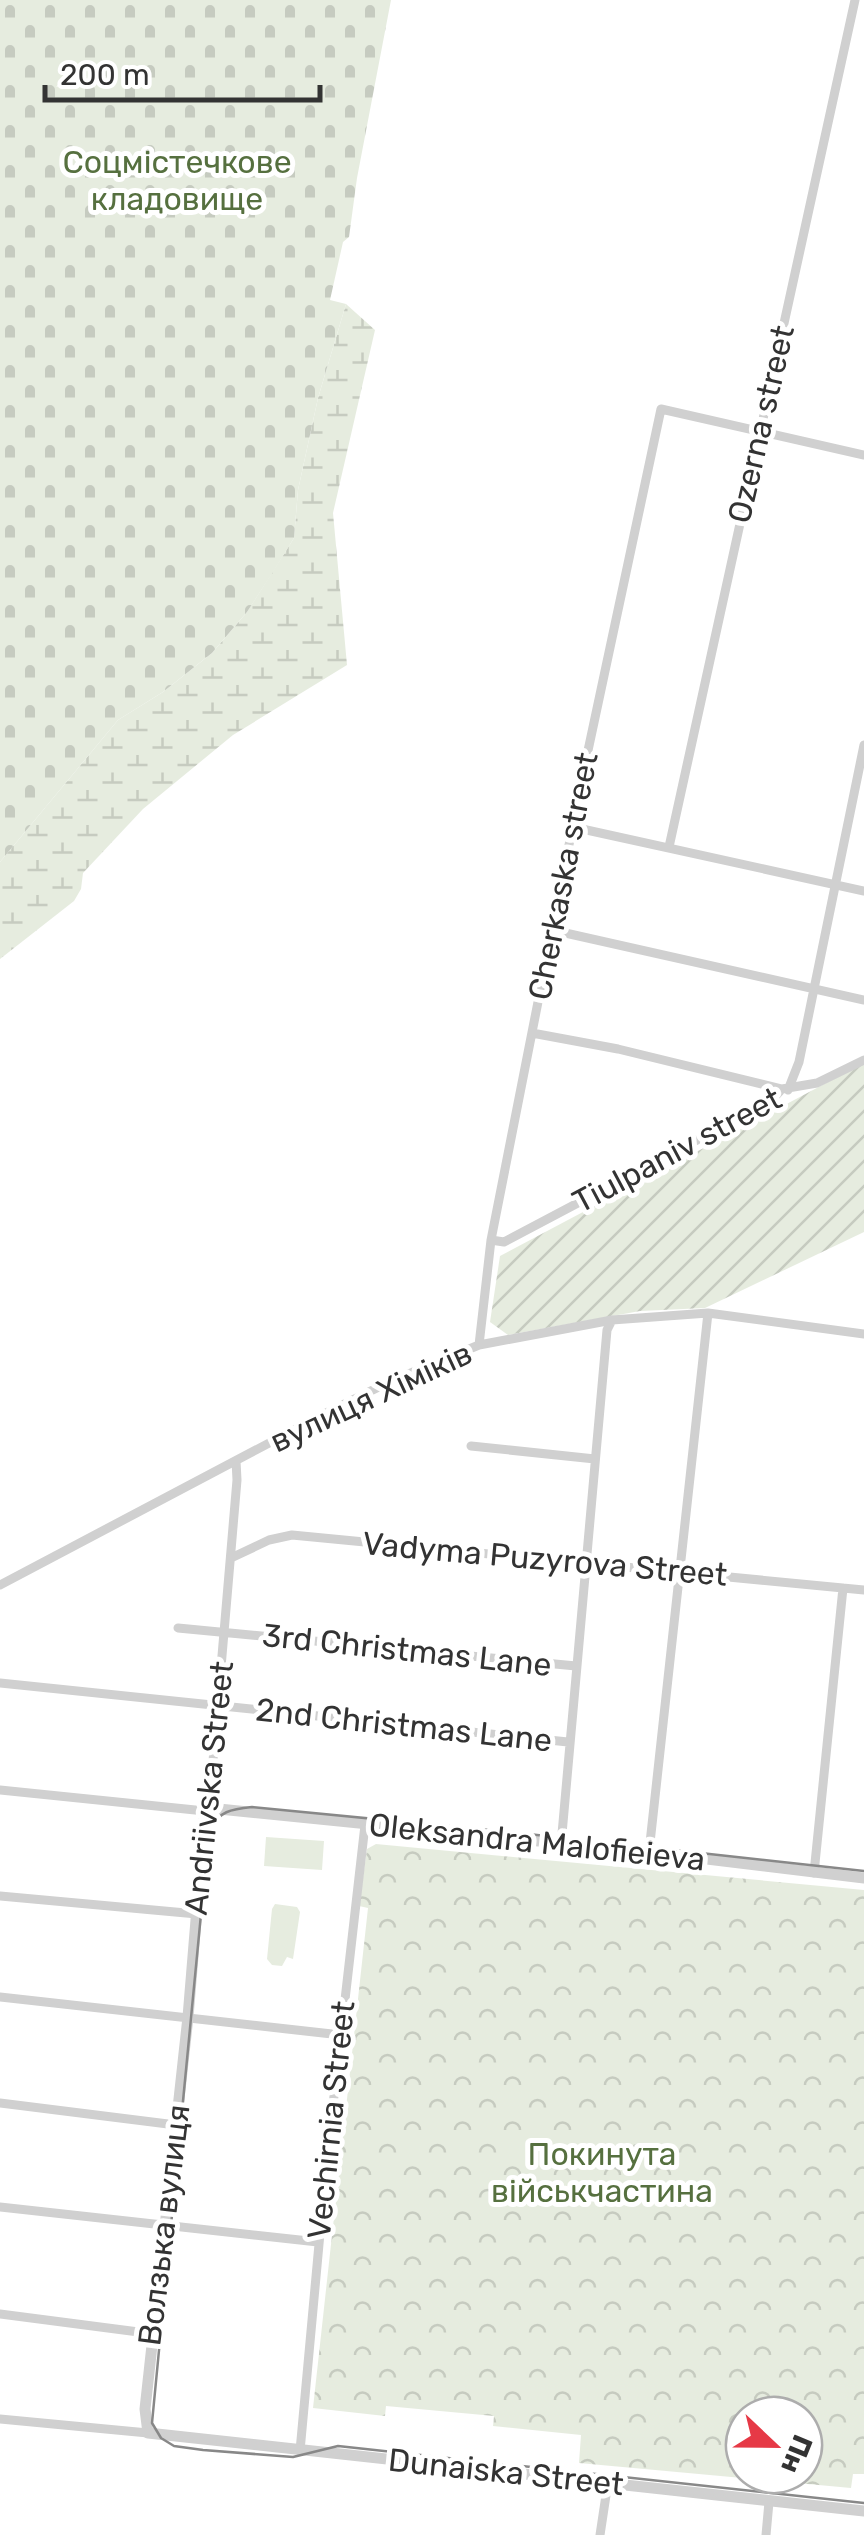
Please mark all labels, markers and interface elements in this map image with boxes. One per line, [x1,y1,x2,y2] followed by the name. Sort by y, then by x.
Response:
[45,40,320,102] scale bar
[60,57,150,93] text: 200 m
[62,143,292,218] park label: Соцмістечкове кладовище
[720,321,802,527] street label: Ozerna street
[520,749,606,1003] street label: Cherkaska street
[566,1079,788,1221] street label: Tiulpaniv street
[264,1334,478,1460] street label: вулиця Хіміків
[361,1524,729,1594] street label: Vadyma Puzyrova Street
[260,1616,554,1684] street label: 3rd Christmas Lane
[177,1659,241,1917] street label: Andriivska Street
[254,1691,554,1759] street label: 2nd Christmas Lane
[367,1805,707,1879] street label: Oleksandra Malofieieva
[300,1999,362,2241] street label: Vechirnia Street
[130,2102,198,2348] street label: Волзька вулиця
[491,2135,713,2210] park label: Покинута військчастина
[724,2395,824,2495] north arrow
[774,2430,819,2478] text: Пн
[386,2441,626,2503] street label: Dunaiska Street

